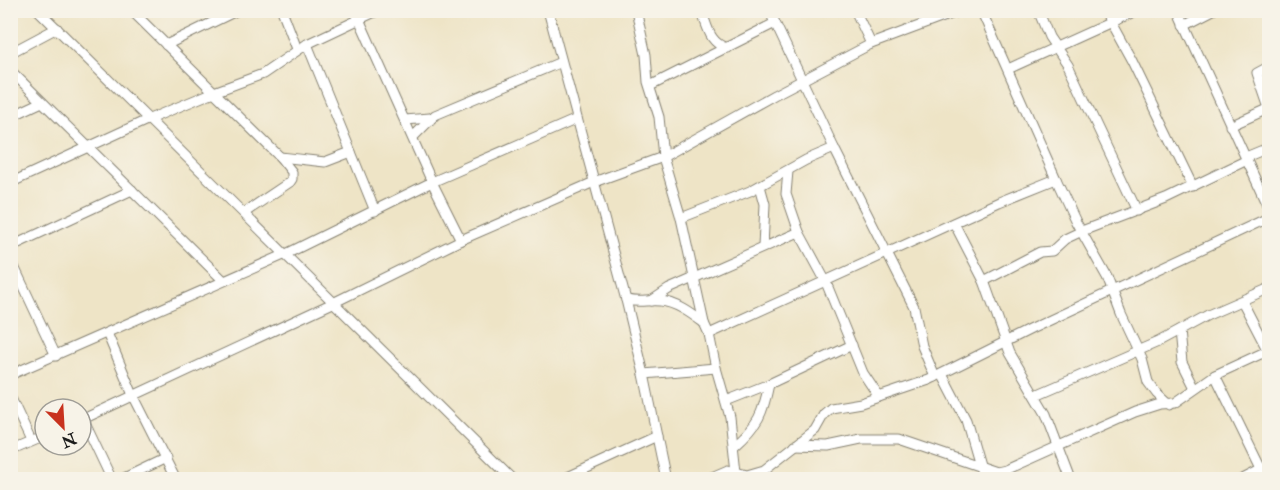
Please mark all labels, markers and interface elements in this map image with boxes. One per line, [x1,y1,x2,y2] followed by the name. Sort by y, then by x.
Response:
[33,397,93,457] north arrow
[57,427,80,452] text: N

